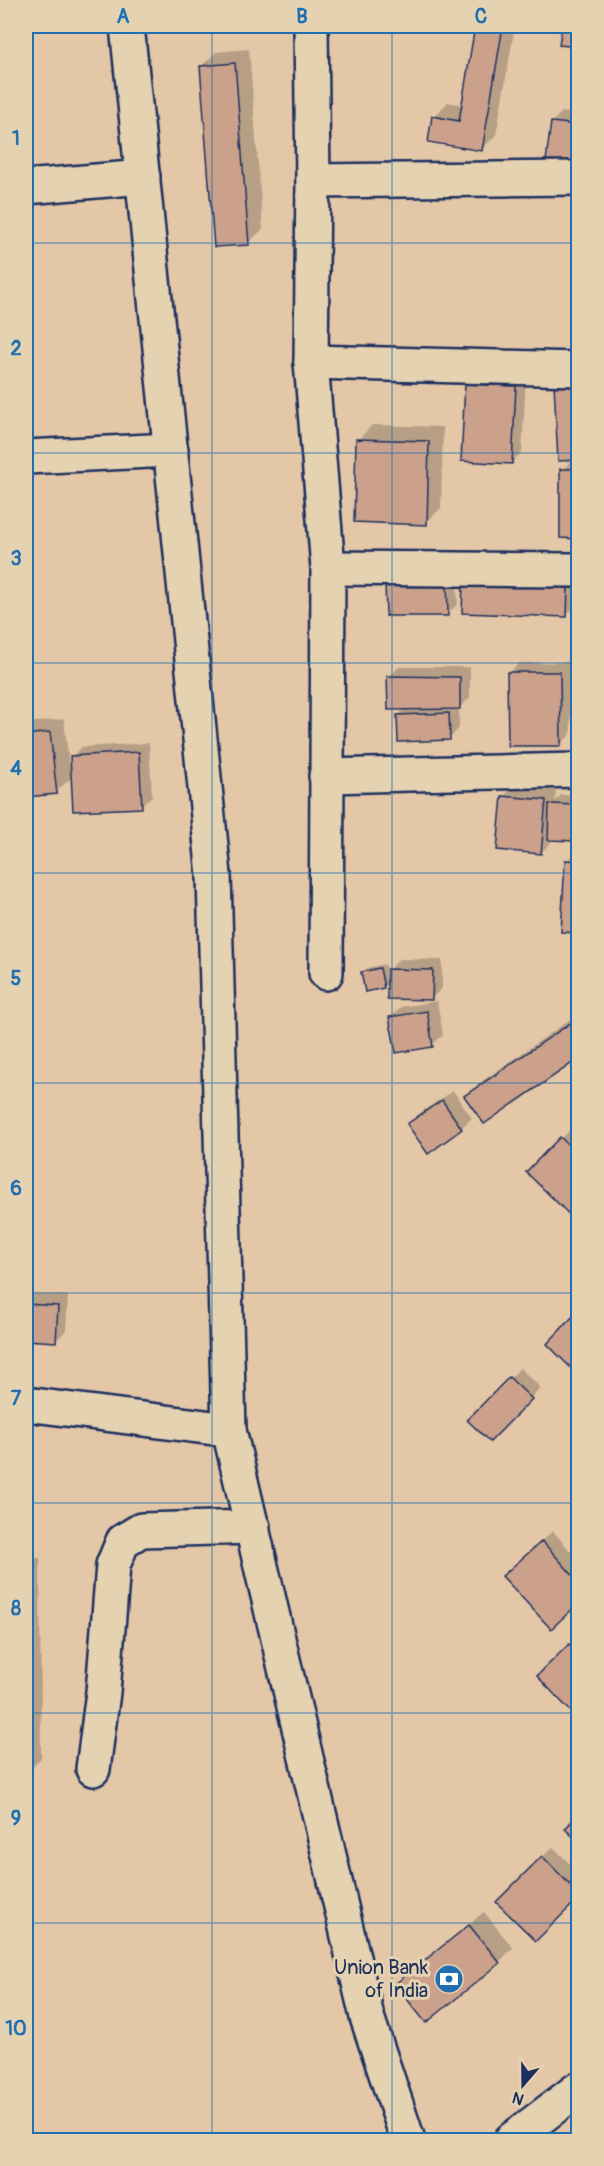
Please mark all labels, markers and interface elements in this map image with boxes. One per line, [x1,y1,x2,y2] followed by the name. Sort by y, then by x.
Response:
[117,4,130,29] text: A
[296,4,308,29] text: B
[475,4,487,29] text: C
[12,126,20,151] text: 1
[10,336,22,361] text: 2
[10,546,22,571] text: 3
[10,756,22,781] text: 4
[11,966,22,991] text: 5
[10,1176,22,1201] text: 6
[11,1386,22,1411] text: 7
[11,1596,21,1621] text: 8
[11,1806,21,1831] text: 9
[334,1955,429,2003] place label: Union Bank of India
[433,1963,465,1995] bank icon: Union Bank of India
[5,2016,27,2041] text: 10
[493,2055,553,2115] north arrow
[510,2087,527,2109] text: N

